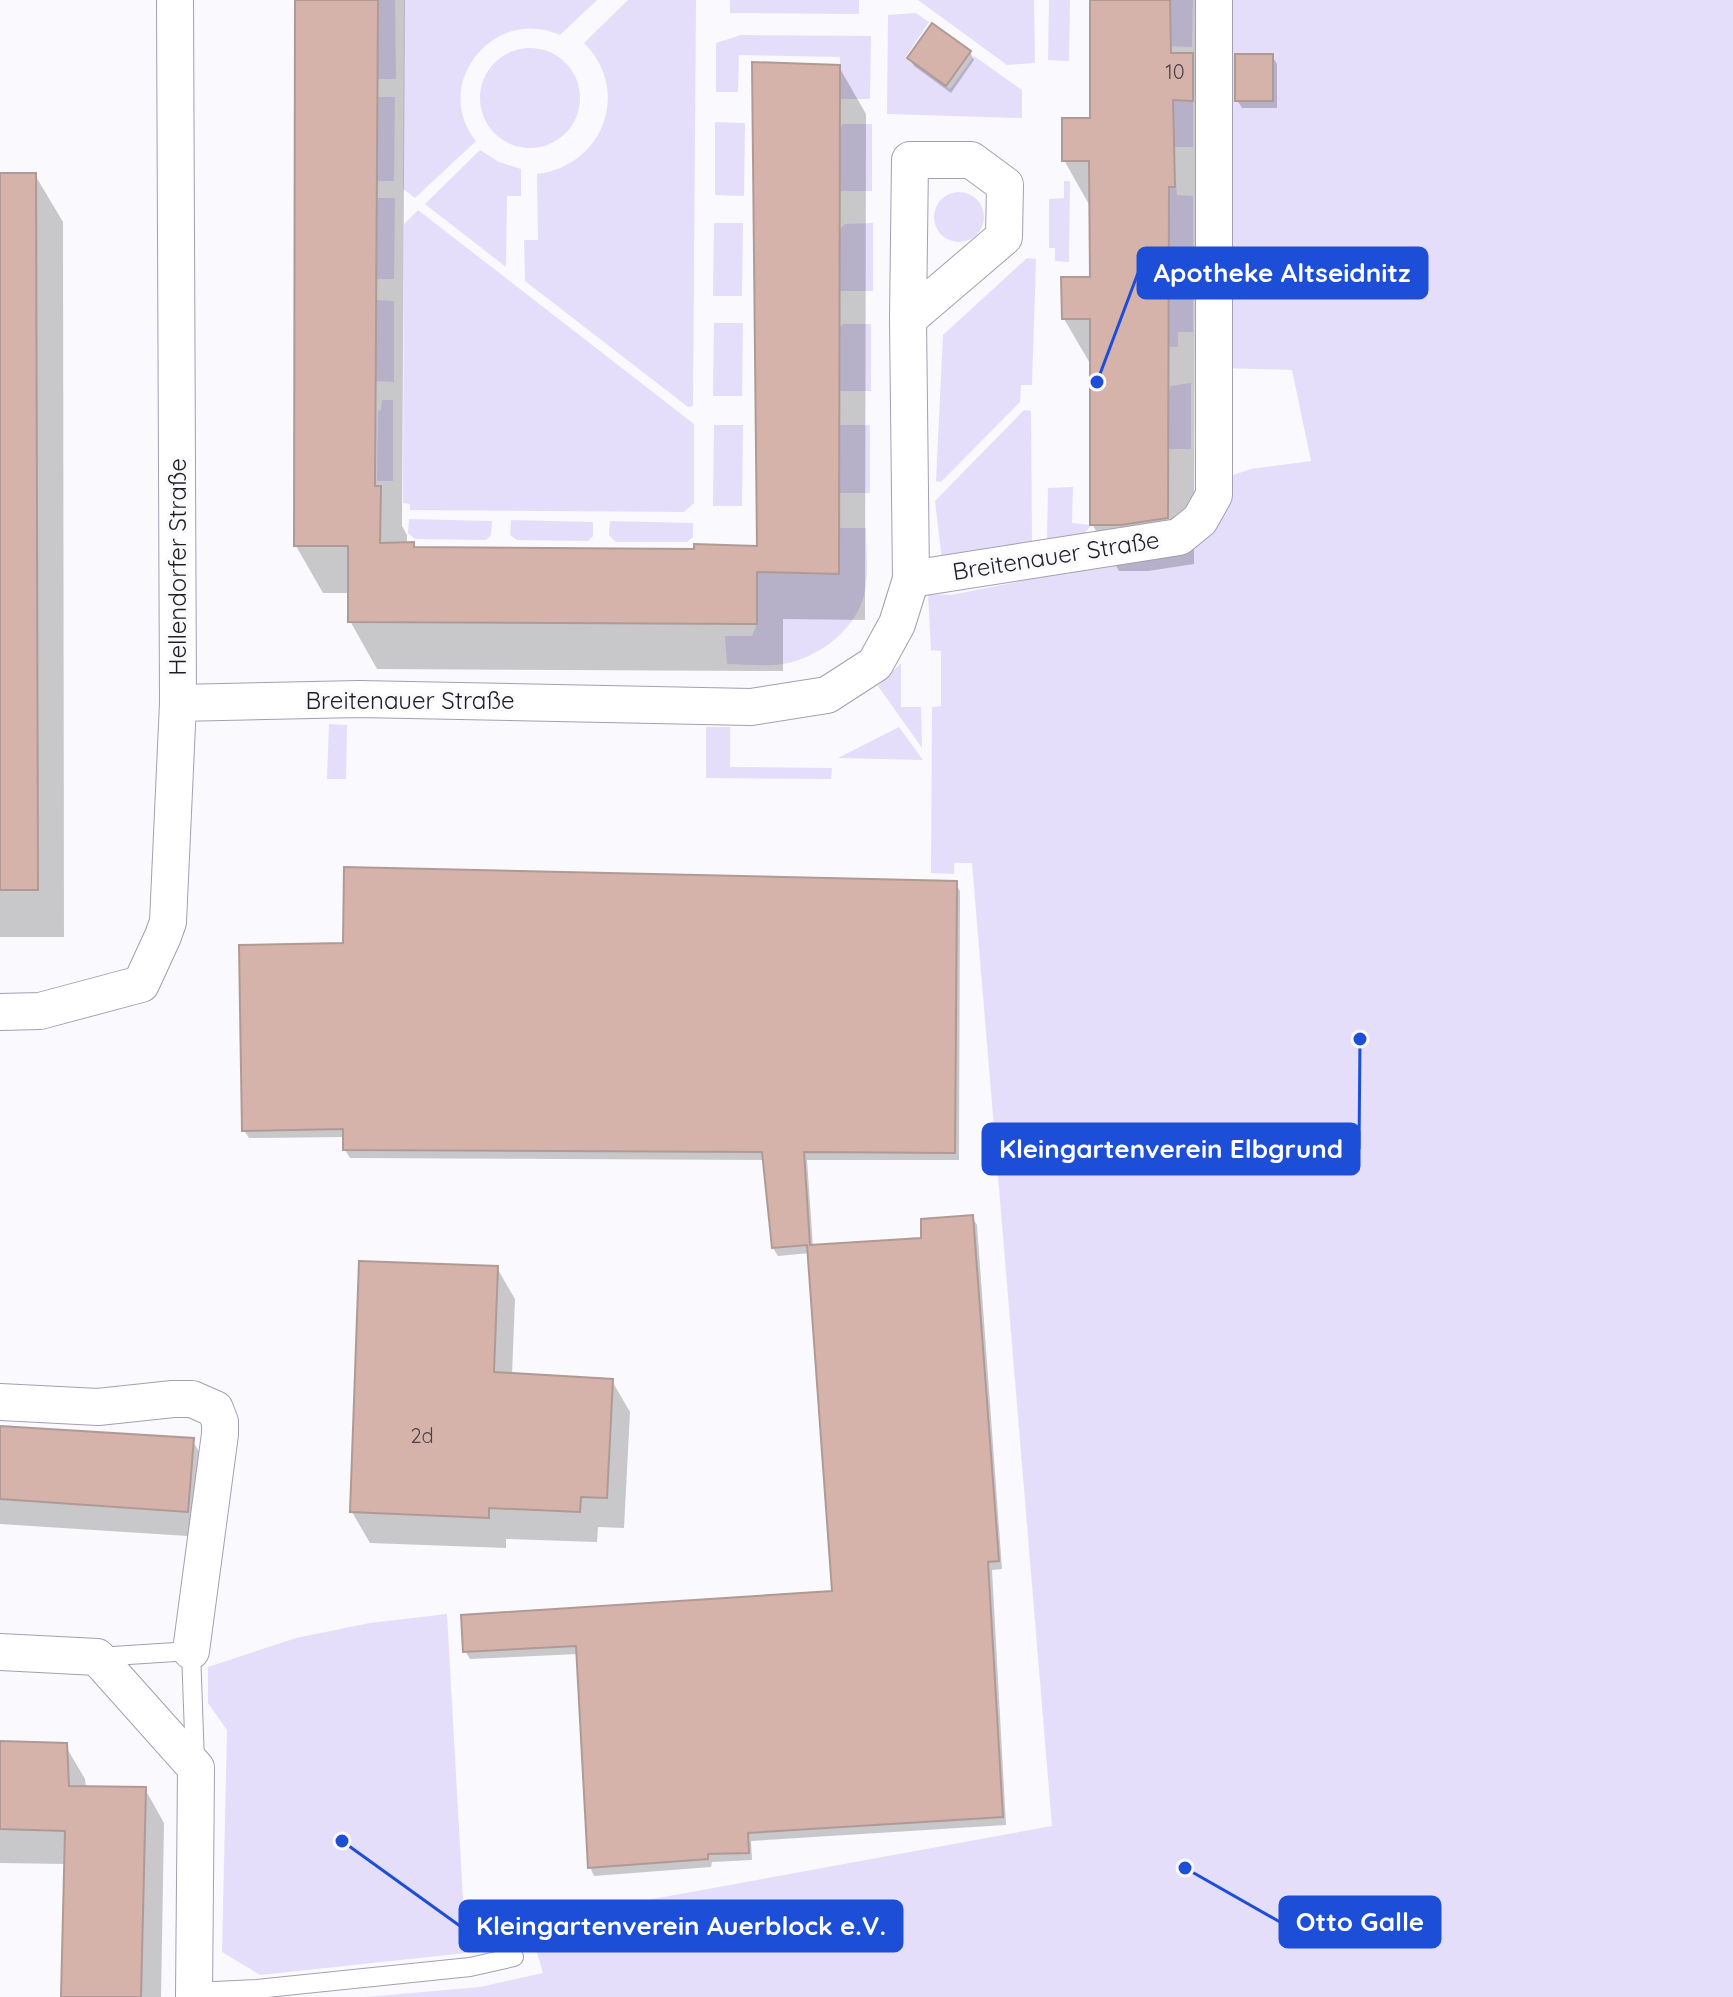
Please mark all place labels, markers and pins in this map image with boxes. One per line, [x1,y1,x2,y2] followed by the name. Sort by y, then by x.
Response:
[1138,248,1427,298] callout: Apotheke Altseidnitz
[983,1124,1359,1174] callout: Kleingartenverein Elbgrund
[1280,1897,1440,1947] callout: Otto Galle
[460,1901,902,1951] callout: Kleingartenverein Auerblock e.V.

